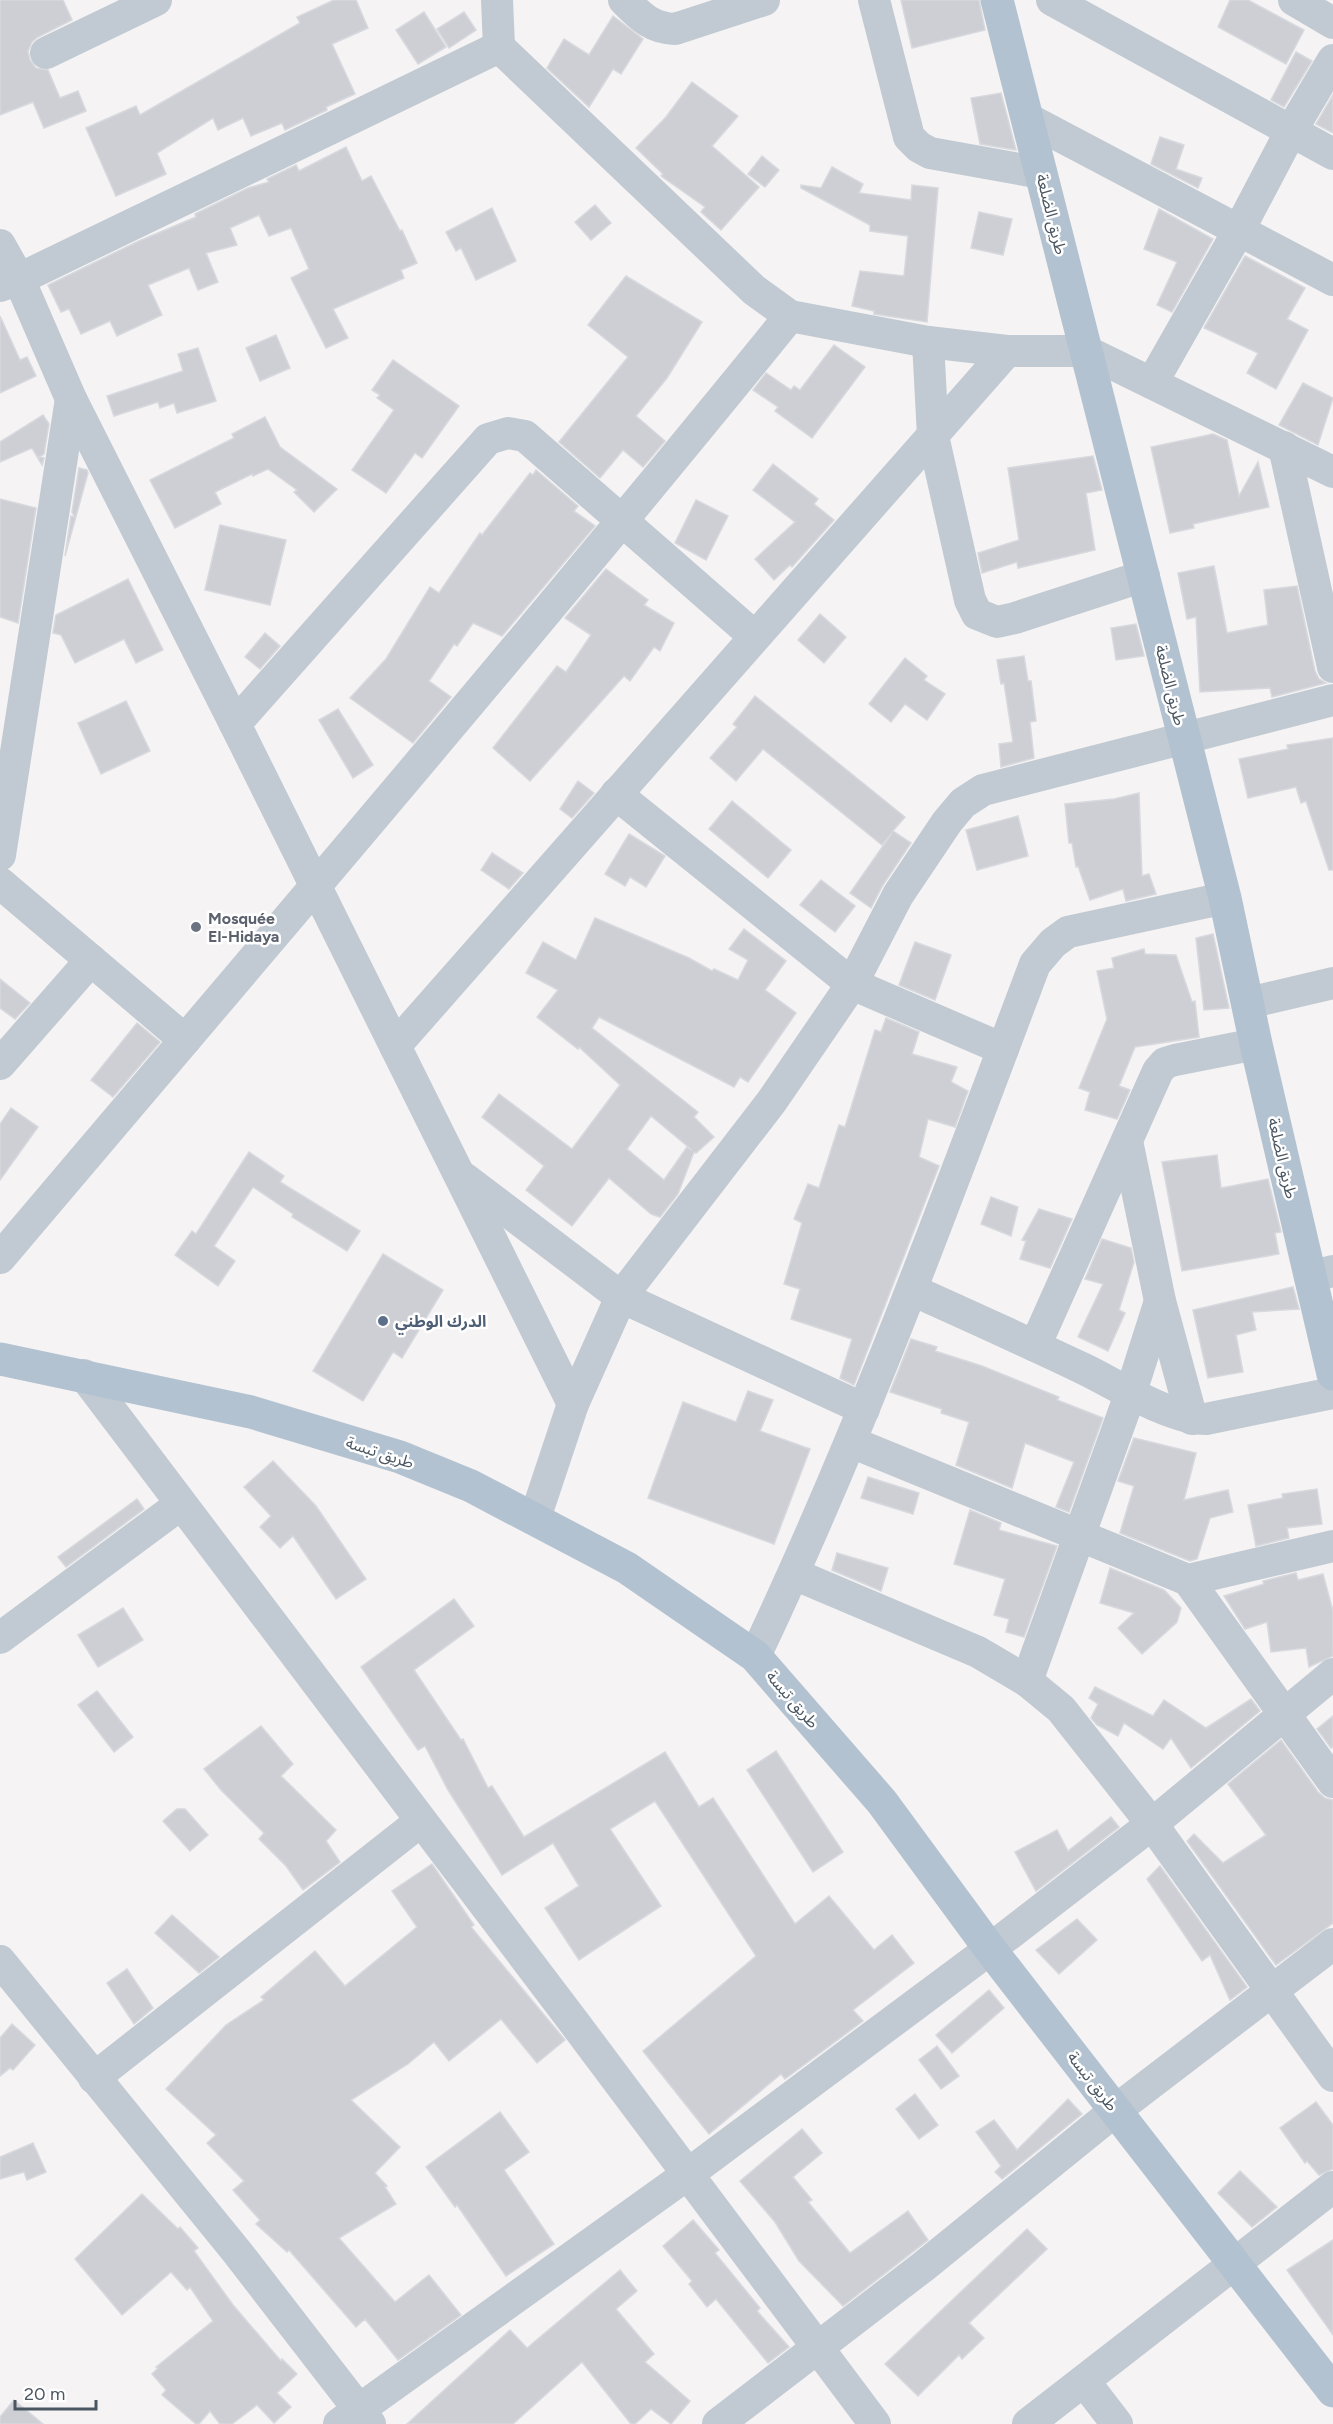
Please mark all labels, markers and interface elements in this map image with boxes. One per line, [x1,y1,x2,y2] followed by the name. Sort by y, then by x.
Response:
[1031,172,1071,257] street label: طريق الضلعة
[1150,643,1190,728] street label: طريق الضلعة
[208,909,279,946] place label: Mosquée El-Hidaya
[189,920,203,934] marker: Mosquée El-Hidaya
[1263,1116,1301,1201] street label: طريق الضلعة
[395,1312,486,1335] place label: الدرك الوطني
[376,1314,390,1328] marker: الدرك الوطني
[343,1433,416,1473] street label: طريق تبسة
[762,1667,823,1733] street label: طريق تبسة
[1063,2048,1122,2115] street label: طريق تبسة
[15,2373,96,2411] scale bar
[24,2383,65,2405] text: 20 m

